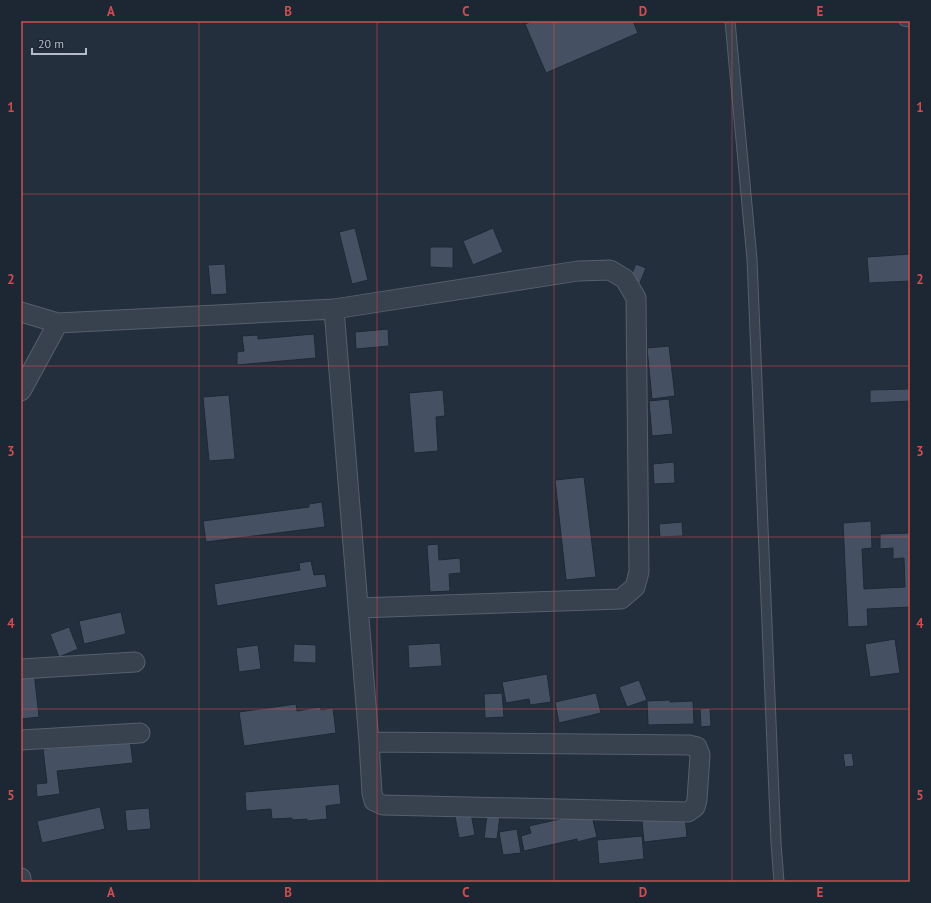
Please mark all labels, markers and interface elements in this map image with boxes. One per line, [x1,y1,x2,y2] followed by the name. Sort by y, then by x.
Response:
[107,3,115,20] text: A
[284,3,292,20] text: B
[462,3,470,20] text: C
[639,3,647,20] text: D
[817,3,824,20] text: E
[32,30,86,56] scale bar
[38,36,64,51] text: 20 m
[7,99,15,116] text: 1
[916,99,924,116] text: 1
[7,271,15,288] text: 2
[916,271,924,288] text: 2
[7,443,15,460] text: 3
[916,443,924,460] text: 3
[7,615,15,632] text: 4
[916,615,924,632] text: 4
[7,787,15,804] text: 5
[916,787,924,804] text: 5
[107,884,115,901] text: A
[284,884,292,901] text: B
[462,884,470,901] text: C
[639,884,647,901] text: D
[817,884,824,901] text: E

